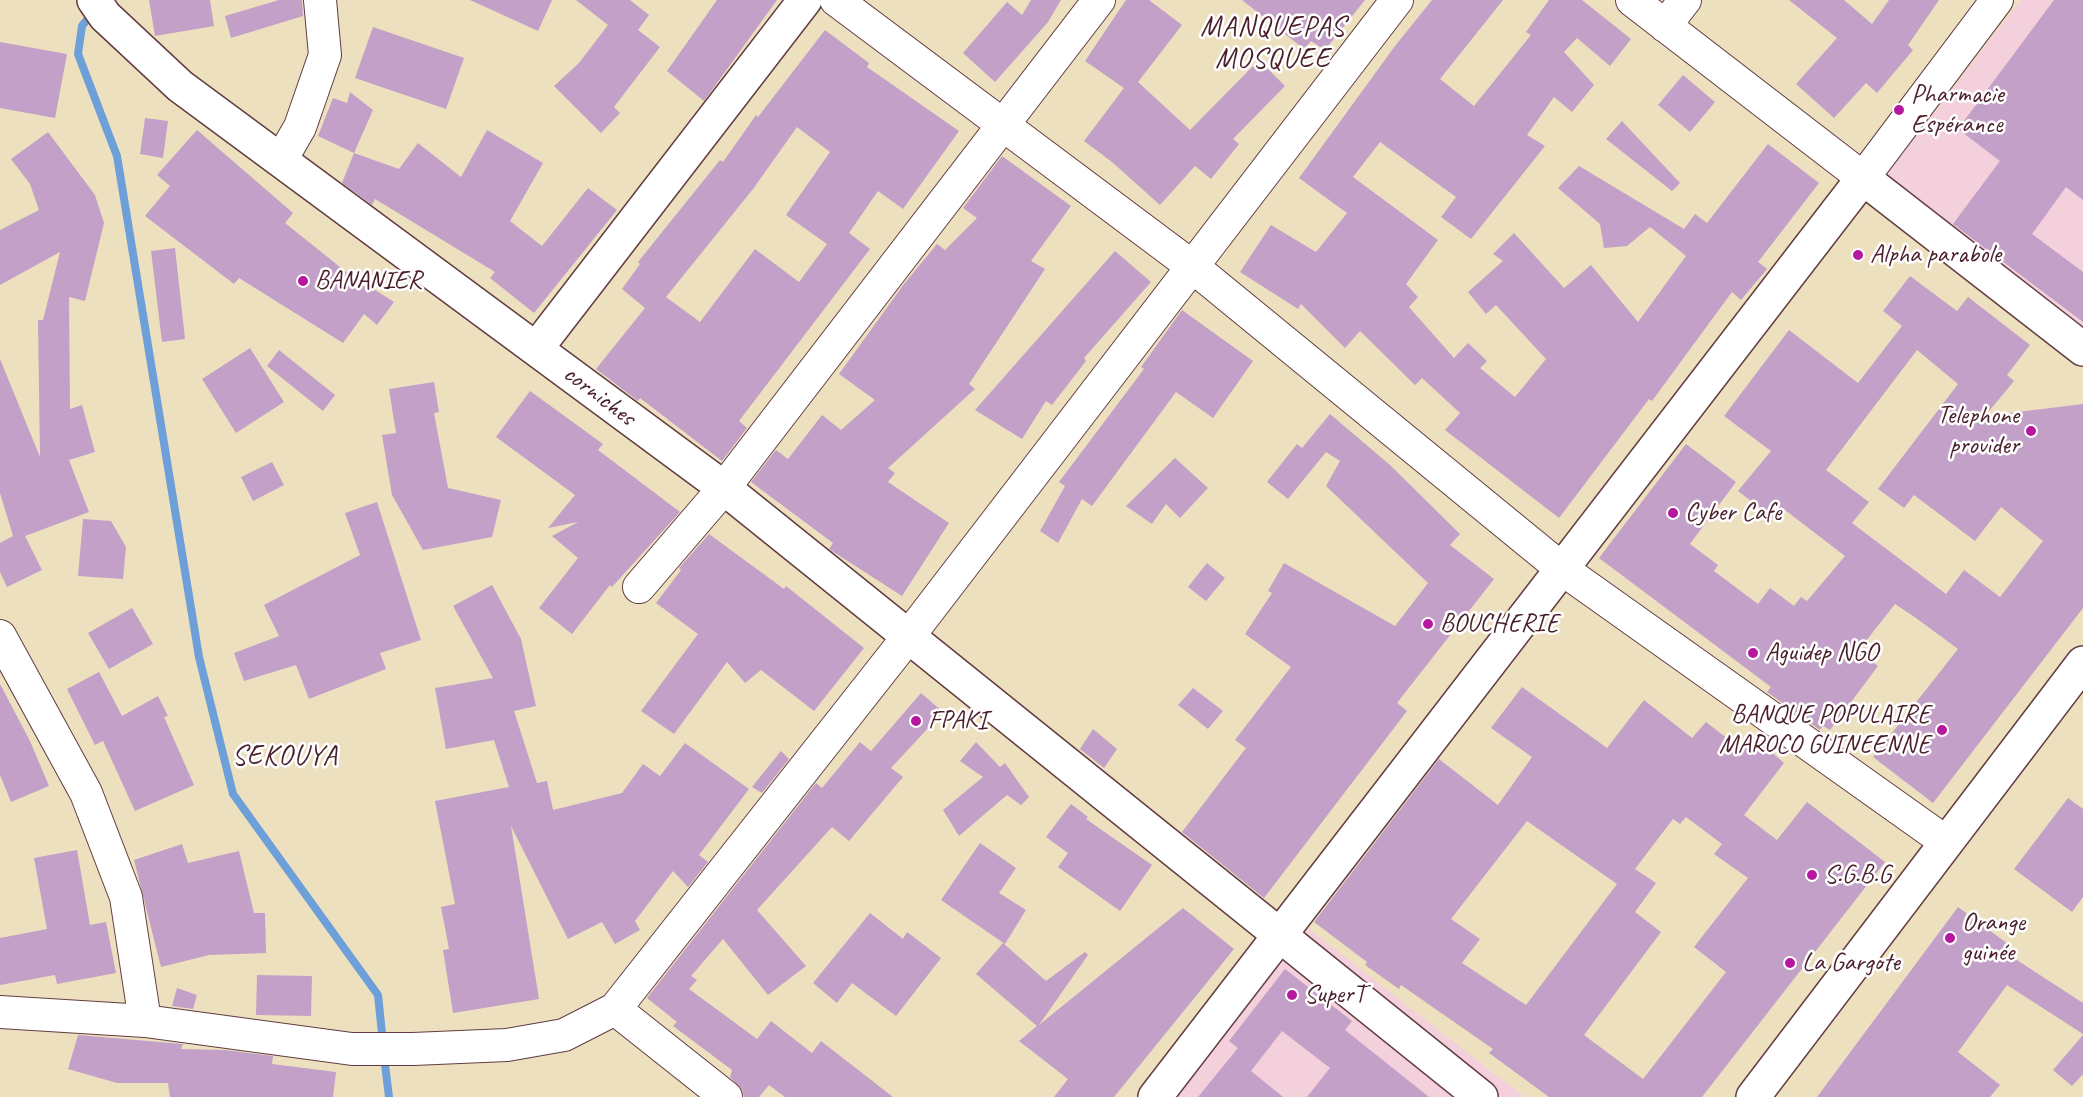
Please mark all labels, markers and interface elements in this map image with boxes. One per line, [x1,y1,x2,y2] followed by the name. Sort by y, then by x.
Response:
[1201,11,1345,77] district label: MANQUEPAS MOSQUEE
[1911,79,2004,140] place label: Pharmacie Espérance
[1892,103,1906,117] marker: Pharmacie Espérance
[1870,239,2001,271] place label: Alpha parabole
[1851,248,1865,262] marker: Alpha parabole
[315,265,421,297] place label: BANANIER
[296,274,310,288] marker: BANANIER
[557,359,641,433] street label: corniches
[1937,400,2019,461] place label: Telephone provider
[2024,424,2038,438] marker: Telephone provider
[1685,497,1781,529] place label: Cyber Cafe
[1666,506,1680,520] marker: Cyber Cafe
[1440,608,1558,640] place label: BOUCHERIE
[1421,617,1435,631] marker: BOUCHERIE
[1765,637,1878,669] place label: Aguidep NGO
[1746,646,1760,660] marker: Aguidep NGO
[1719,699,1930,760] place label: BANQUE POPULAIRE MAROCO GUINEENNE
[928,705,987,737] place label: FPAKI
[909,714,923,728] marker: FPAKI
[1935,723,1949,737] marker: BANQUE POPULAIRE MAROCO GUINEENNE
[232,740,338,774] district label: SEKOUYA
[1824,859,1891,891] place label: S.G.B.G
[1805,868,1819,882] marker: S.G.B.G
[1962,907,2025,969] place label: Orange guinée
[1943,931,1957,945] marker: Orange guinée
[1802,947,1900,979] place label: La Gargote
[1783,956,1797,970] marker: La Gargote
[1304,979,1365,1011] place label: SuperT
[1285,988,1299,1002] marker: SuperT

